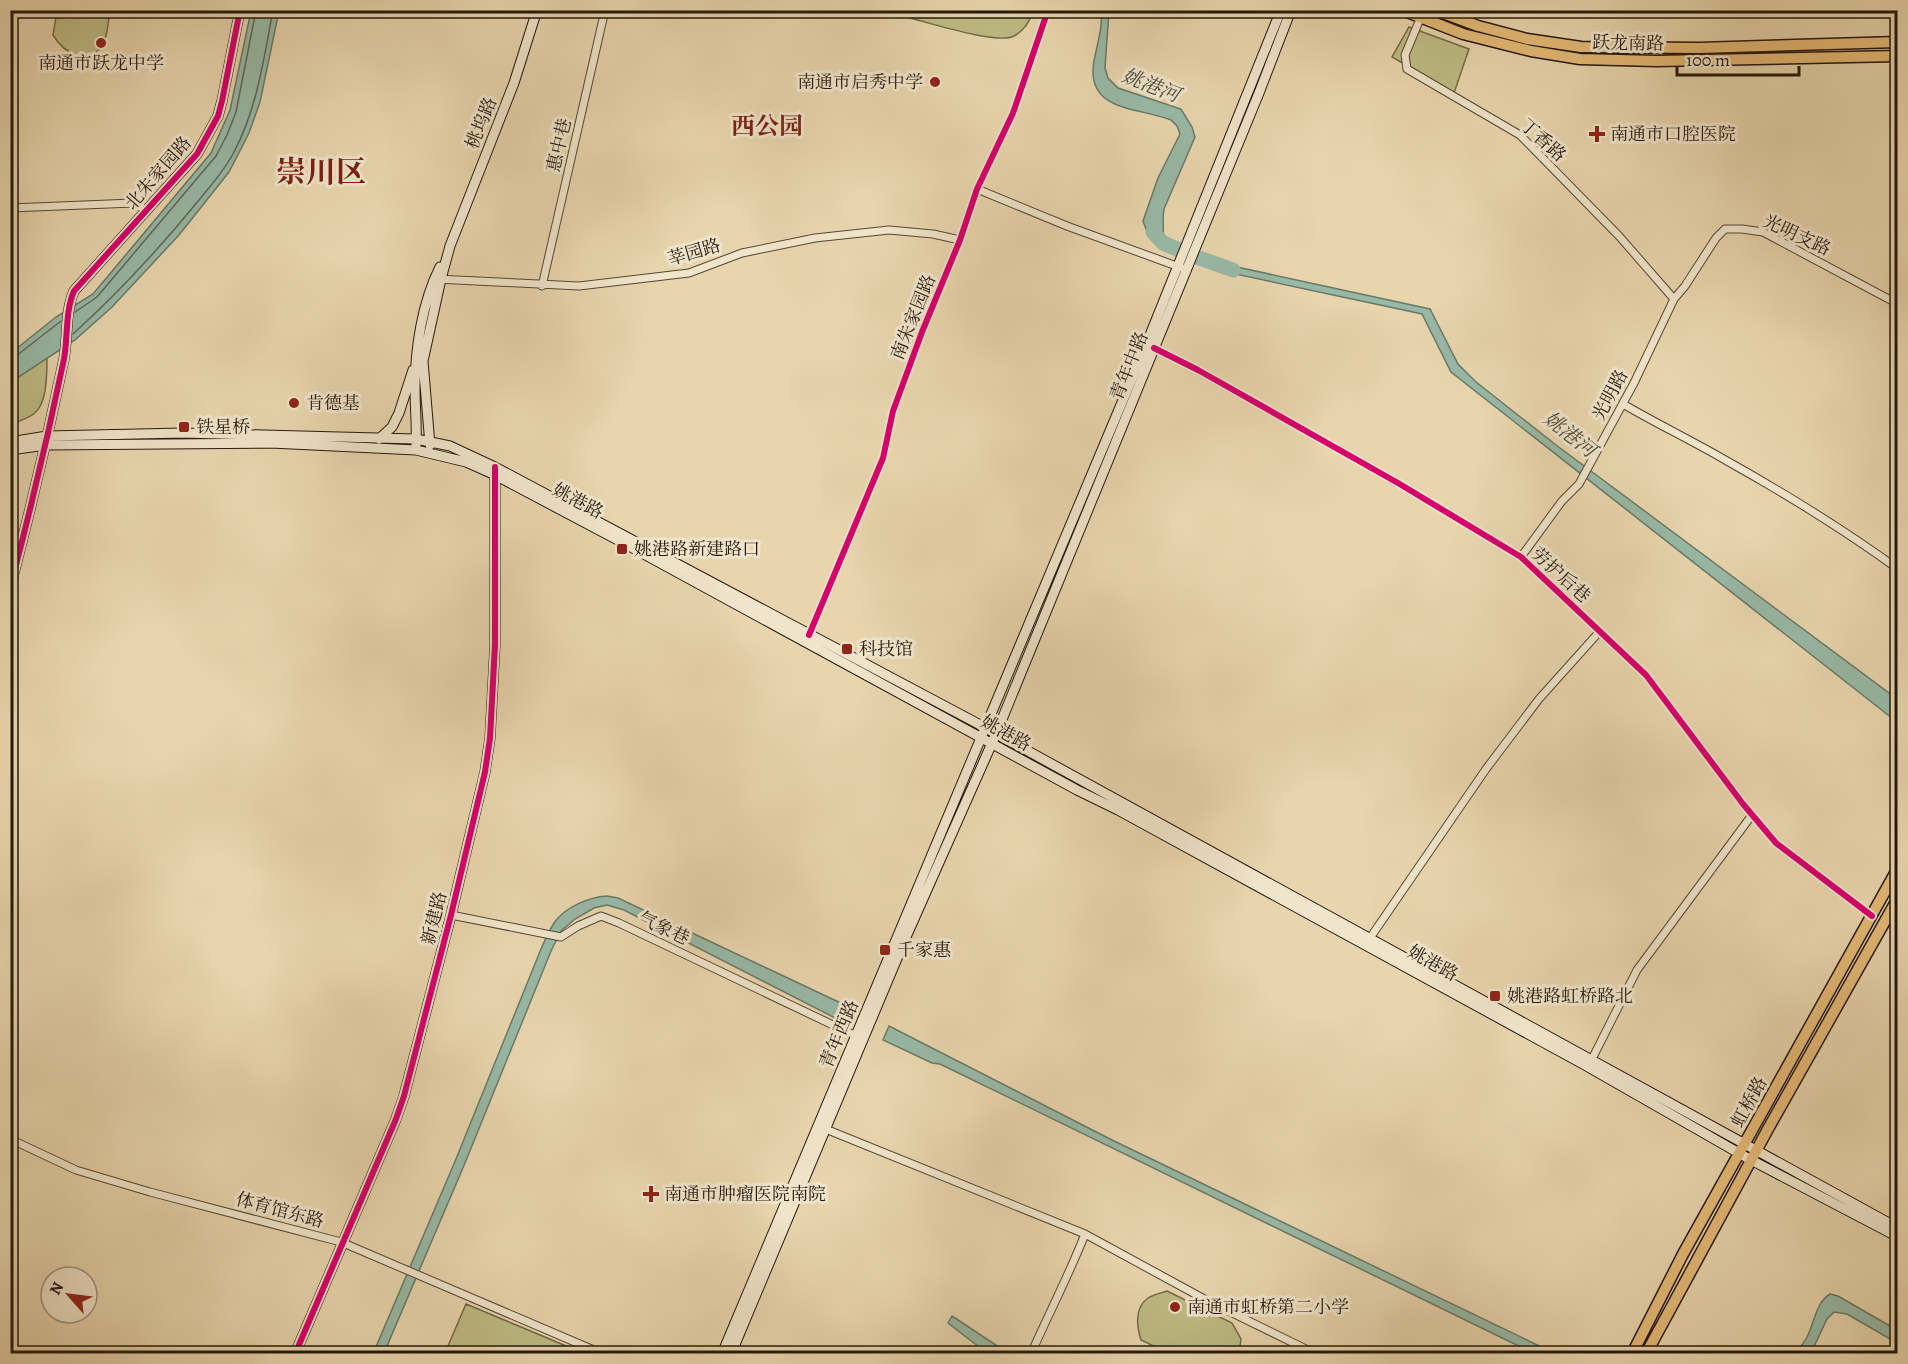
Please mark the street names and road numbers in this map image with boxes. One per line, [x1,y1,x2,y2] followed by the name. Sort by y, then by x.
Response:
[1592,30,1664,56] street label: 跃龙南路
[460,93,502,153] street label: 桃坞路
[1515,113,1571,167] street label: 丁香路
[541,116,577,174] street label: 惠中巷
[119,131,197,215] street label: 北朱家园路
[1759,209,1835,261] street label: 光明支路
[665,233,723,271] street label: 莘园路
[885,271,941,363] street label: 南朱家园路
[1104,328,1154,404] street label: 青年中路
[1587,366,1633,424] street label: 光明路
[549,478,607,524] street label: 姚港路
[1526,542,1596,608] street label: 劳护后巷
[977,709,1035,757] street label: 姚港路
[416,889,452,947] street label: 新建路
[634,906,694,950] street label: 气象巷
[1404,939,1462,987] street label: 姚港路
[814,996,864,1072] street label: 青年西路
[1725,1073,1773,1131] street label: 虹桥路
[233,1187,327,1233] street label: 体育馆东路

